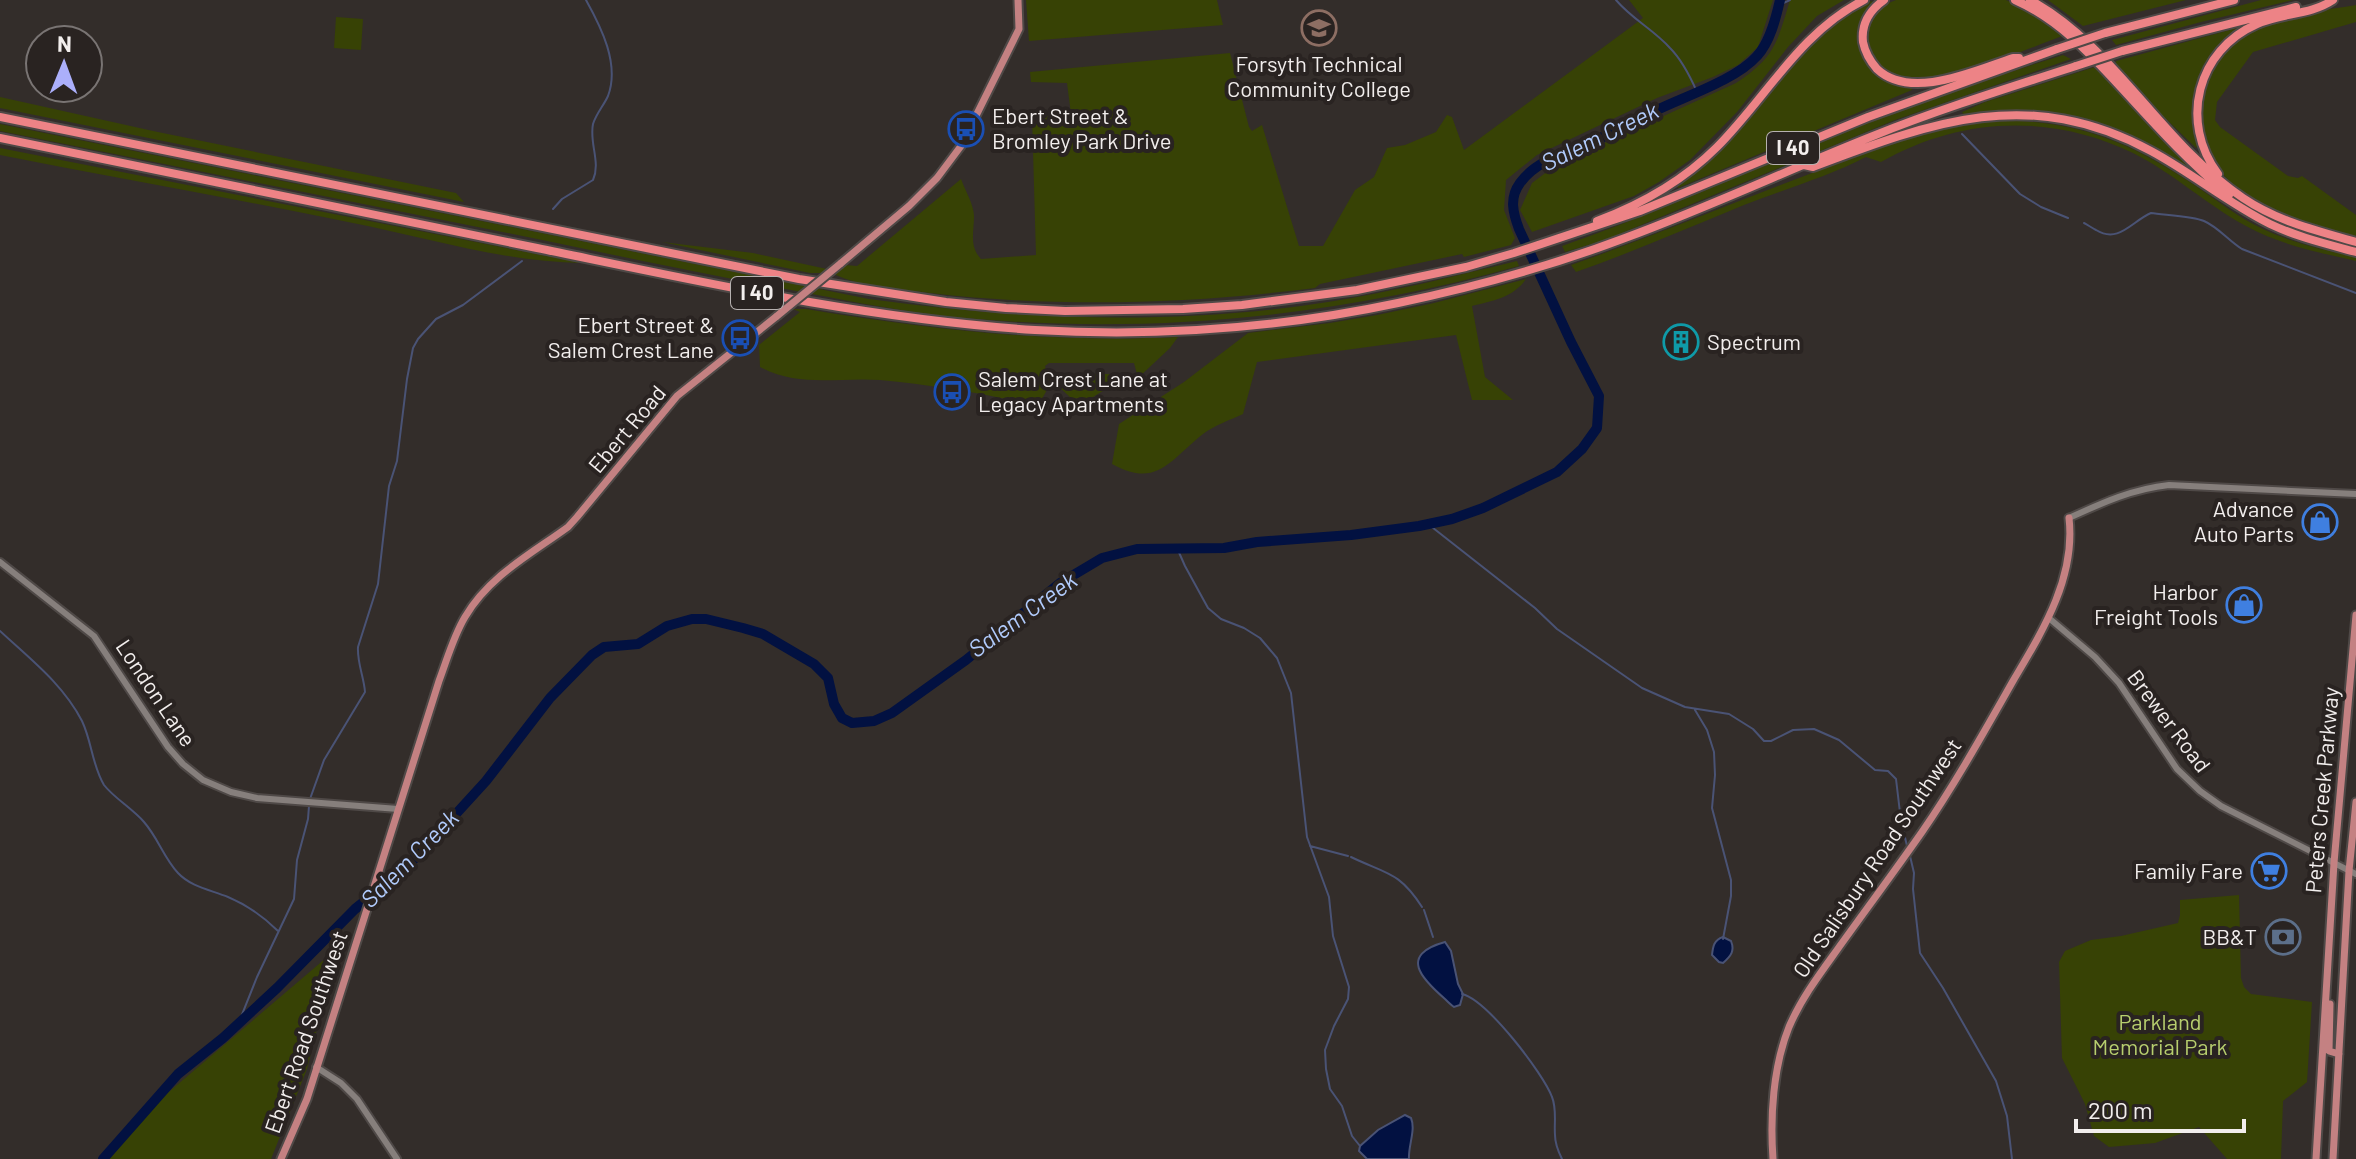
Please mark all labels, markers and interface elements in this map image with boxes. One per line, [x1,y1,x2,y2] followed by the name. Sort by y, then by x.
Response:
[1300,9,1338,47] school or university icon: Forsyth Technical Community College
[24,24,104,104] north arrow
[57,30,72,56] text: N
[1227,50,1411,101] place label: Forsyth Technical Community College
[1536,95,1663,177] water label: Salem Creek
[992,102,1172,153] place label: Ebert Street & Bromley Park Drive
[947,110,985,148] bus stop icon: Ebert Street & Bromley Park Drive
[1767,132,1819,164] road number: I 40
[731,277,783,309] road number: I 40
[548,311,714,362] place label: Ebert Street & Salem Crest Lane
[721,319,759,357] bus stop icon: Ebert Street & Salem Crest Lane
[1662,323,1700,361] building icon: Spectrum
[1707,328,1801,354] place label: Spectrum
[978,365,1168,416] place label: Salem Crest Lane at Legacy Apartments
[933,373,971,411] bus stop icon: Salem Crest Lane at Legacy Apartments
[582,379,670,477] street label: Ebert Road
[2194,495,2294,546] place label: Advance Auto Parts
[2301,503,2339,541] shop icon: Advance Auto Parts
[962,565,1082,663] water label: Salem Creek
[2094,578,2218,629] place label: Harbor Freight Tools
[2225,586,2263,624] shop icon: Harbor Freight Tools
[111,634,202,751] street label: London Lane
[2123,664,2217,777] street label: Brewer Road
[2299,686,2343,894] street label: Peters Creek Parkway
[1786,733,1966,982] street label: Old Salisbury Road Southwest
[354,803,464,913] water label: Salem Creek
[2250,852,2288,890] supermarket icon: Family Fare
[2134,857,2243,883] place label: Family Fare
[2264,918,2302,956] bank icon: BB&T
[2202,923,2257,949] place label: BB&T
[258,927,352,1136] street label: Ebert Road Southwest
[2092,1008,2228,1059] park label: Parkland Memorial Park
[2076,1083,2244,1133] scale bar
[2088,1095,2153,1124] text: 200 m

